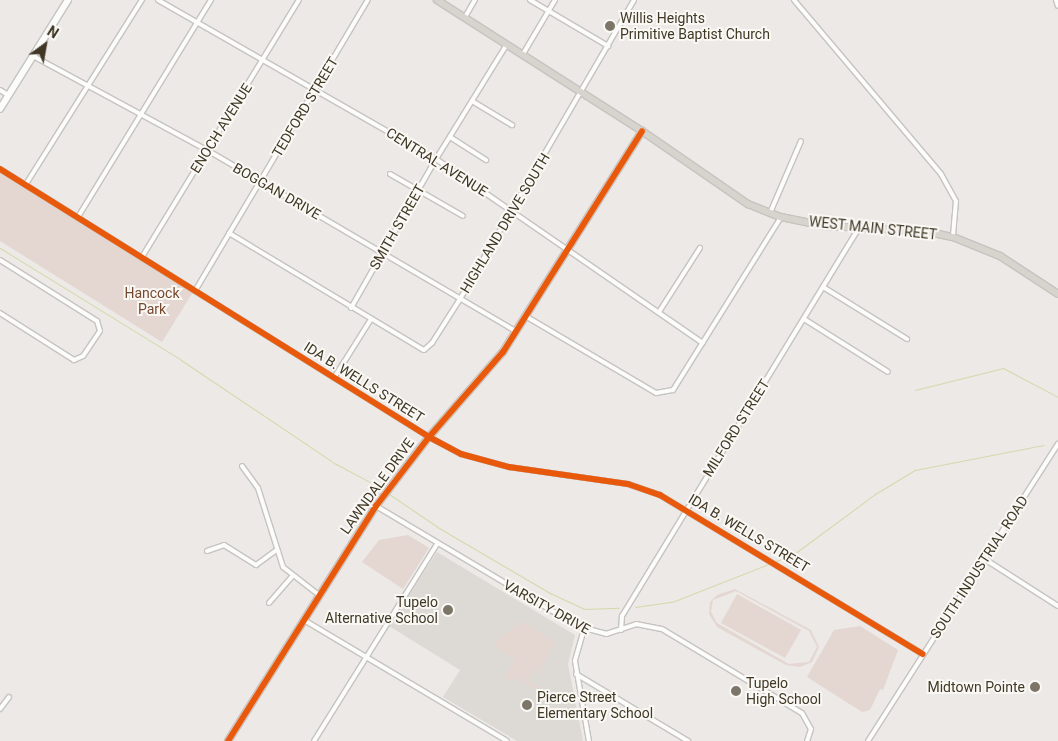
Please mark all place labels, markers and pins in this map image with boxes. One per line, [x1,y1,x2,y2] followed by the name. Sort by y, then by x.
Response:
[620,10,770,42] place label: Willis Heights Primitive Baptist Church
[604,20,616,32] marker: Willis Heights Primitive Baptist Church
[325,594,438,626] place label: Tupelo Alternative School
[442,604,454,616] marker: Tupelo Alternative School
[746,675,821,708] place label: Tupelo High School
[927,679,1025,695] place label: Midtown Pointe
[1029,681,1041,693] marker: Midtown Pointe
[730,685,742,697] marker: Tupelo High School
[537,689,653,722] place label: Pierce Street Elementary School
[521,699,533,711] marker: Pierce Street Elementary School

